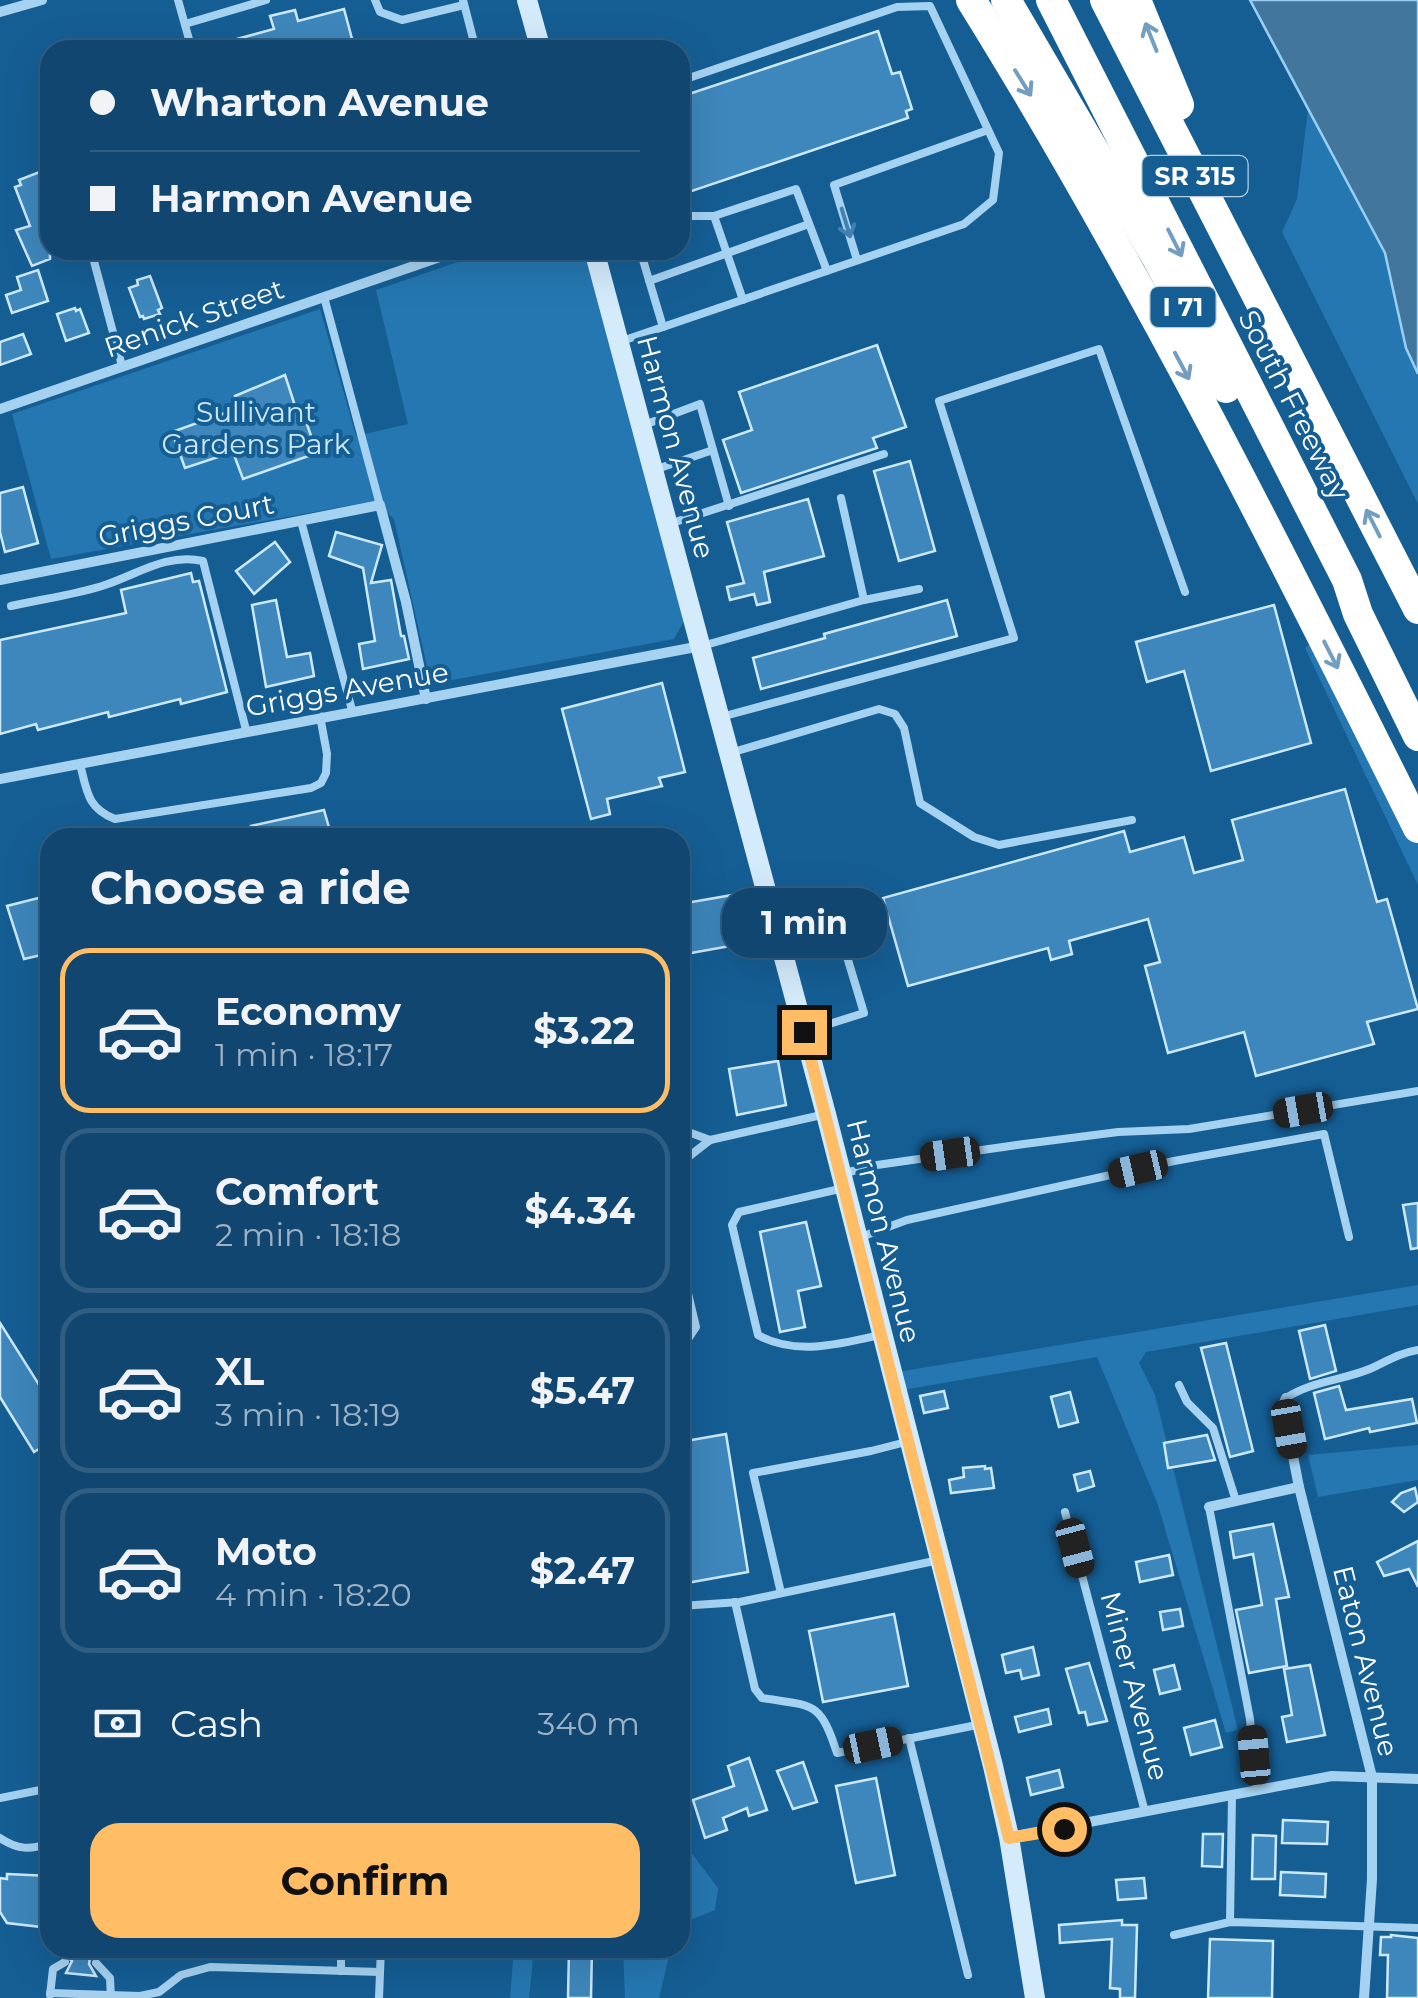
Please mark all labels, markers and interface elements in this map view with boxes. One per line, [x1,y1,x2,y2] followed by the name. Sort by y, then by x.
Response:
[1140,22,1158,52] one-way arrow
[1012,68,1033,97] one-way arrow
[150,79,489,126] text: Wharton Avenue
[1142,156,1248,196] road number: SR 315
[150,175,473,222] text: Harmon Avenue
[838,206,856,238] one-way arrow
[1166,227,1185,257] one-way arrow
[100,271,288,365] street label: Renick Street
[1150,287,1216,327] road number: I 71
[1232,304,1357,506] street label: South Freeway
[630,332,722,562] street label: Harmon Avenue
[1173,351,1192,381] one-way arrow
[162,395,351,461] park label: Sullivant Gardens Park
[95,486,277,554] street label: Griggs Court
[1363,508,1382,538] one-way arrow
[1323,639,1342,669] one-way arrow
[243,654,451,724] street label: Griggs Avenue
[90,860,411,915] text: Choose a ride
[722,887,886,957] callout: 1 min
[761,903,848,942] text: 1 min
[95,986,185,1076] icon: car
[215,988,401,1035] text: Economy
[533,1007,635,1054] text: $3.22
[782,1010,827,1055] route end
[215,1035,393,1074] text: 1 min · 18:17
[1271,1090,1335,1130] car
[840,1116,928,1346] street label: Harmon Avenue
[918,1135,982,1173] car
[1105,1148,1171,1190] car
[95,1166,185,1256] icon: car
[215,1168,379,1215] text: Comfort
[524,1187,635,1234] text: $4.34
[215,1215,401,1254] text: 2 min · 18:18
[95,1346,185,1436] icon: car
[215,1348,264,1395] text: XL
[530,1367,635,1414] text: $5.47
[215,1395,400,1434] text: 3 min · 18:19
[1269,1397,1309,1461] car
[1053,1515,1097,1581] car
[95,1526,185,1616] icon: car
[215,1528,317,1575] text: Moto
[530,1547,635,1594] text: $2.47
[1326,1562,1406,1760] street label: Eaton Avenue
[215,1575,412,1614] text: 4 min · 18:20
[1093,1588,1177,1784] street label: Miner Avenue
[90,1696,145,1751] icon: cash
[170,1700,263,1747] text: Cash
[537,1704,640,1743] text: 340 m
[841,1724,905,1766] car
[1236,1724,1272,1786] car
[1042,1807,1087,1852] route start
[90,1823,640,1938] button: Confirm

